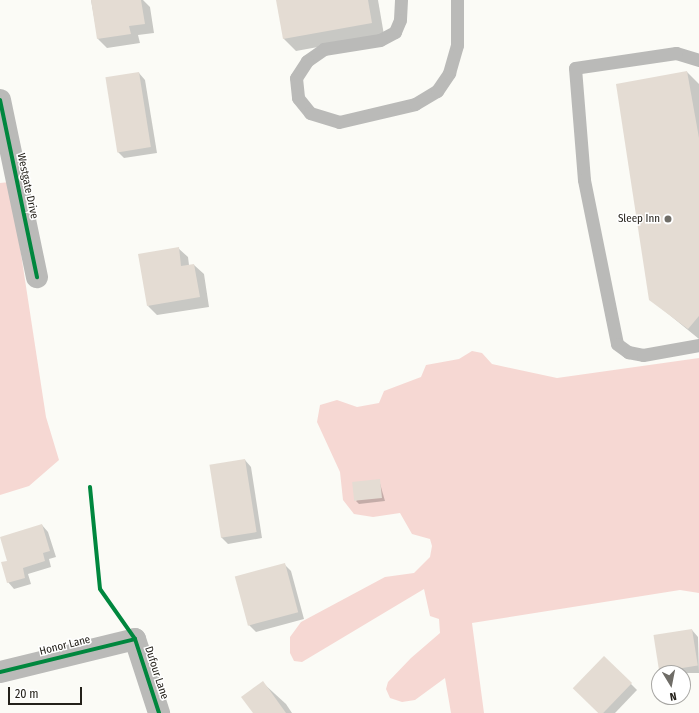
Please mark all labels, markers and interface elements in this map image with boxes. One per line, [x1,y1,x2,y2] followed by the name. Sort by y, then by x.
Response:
[14,152,40,220] street label: Westgate Drive
[618,212,660,226] place label: Sleep Inn
[663,214,673,224] marker: Sleep Inn
[38,633,92,659] street label: Honor Lane
[141,645,171,701] street label: Dufour Lane
[651,665,691,705] north arrow
[10,679,84,705] scale bar
[15,687,39,701] text: 20 m
[669,689,677,703] text: N

